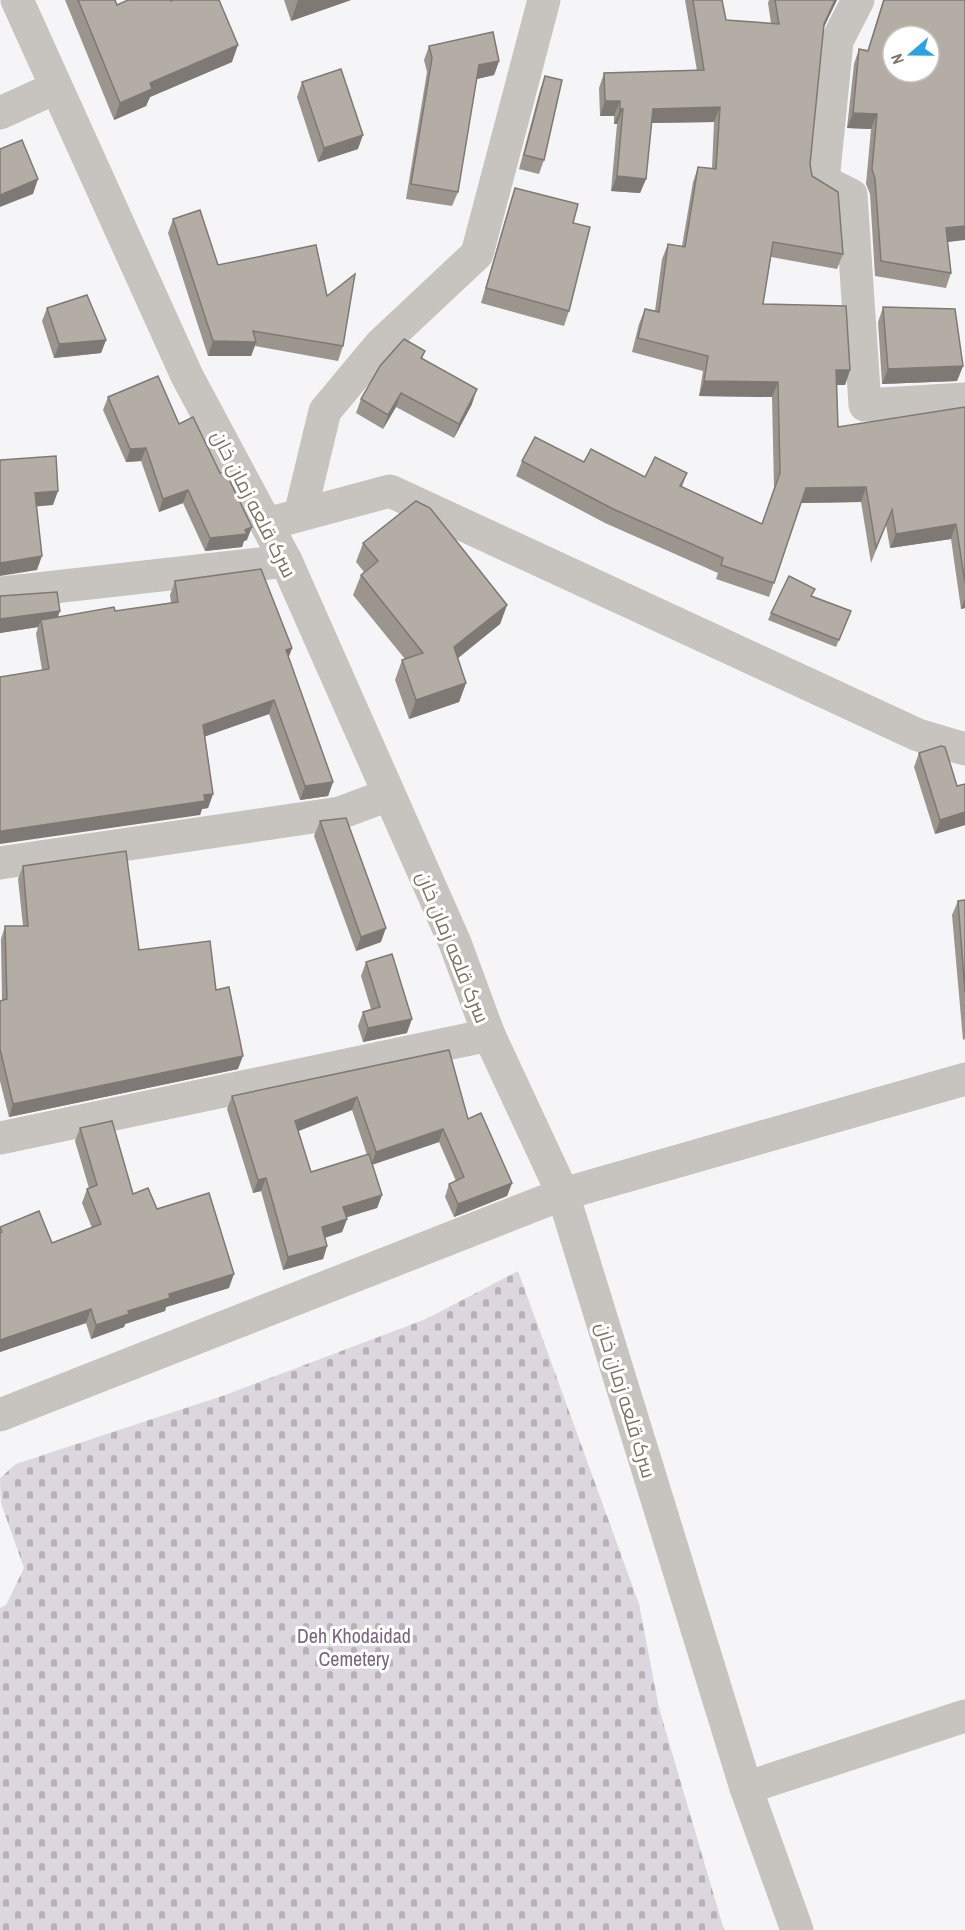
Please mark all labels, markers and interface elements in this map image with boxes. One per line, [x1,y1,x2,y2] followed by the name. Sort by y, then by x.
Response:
[881,24,941,84] north arrow
[885,51,909,67] text: N
[206,426,303,582] street label: سرک قلعه زمان خان
[411,867,496,1027] street label: سرک قلعه زمان خان
[590,1319,663,1481] street label: سرک قلعه زمان خان
[297,1622,411,1672] park label: Deh Khodaidad Cemetery

